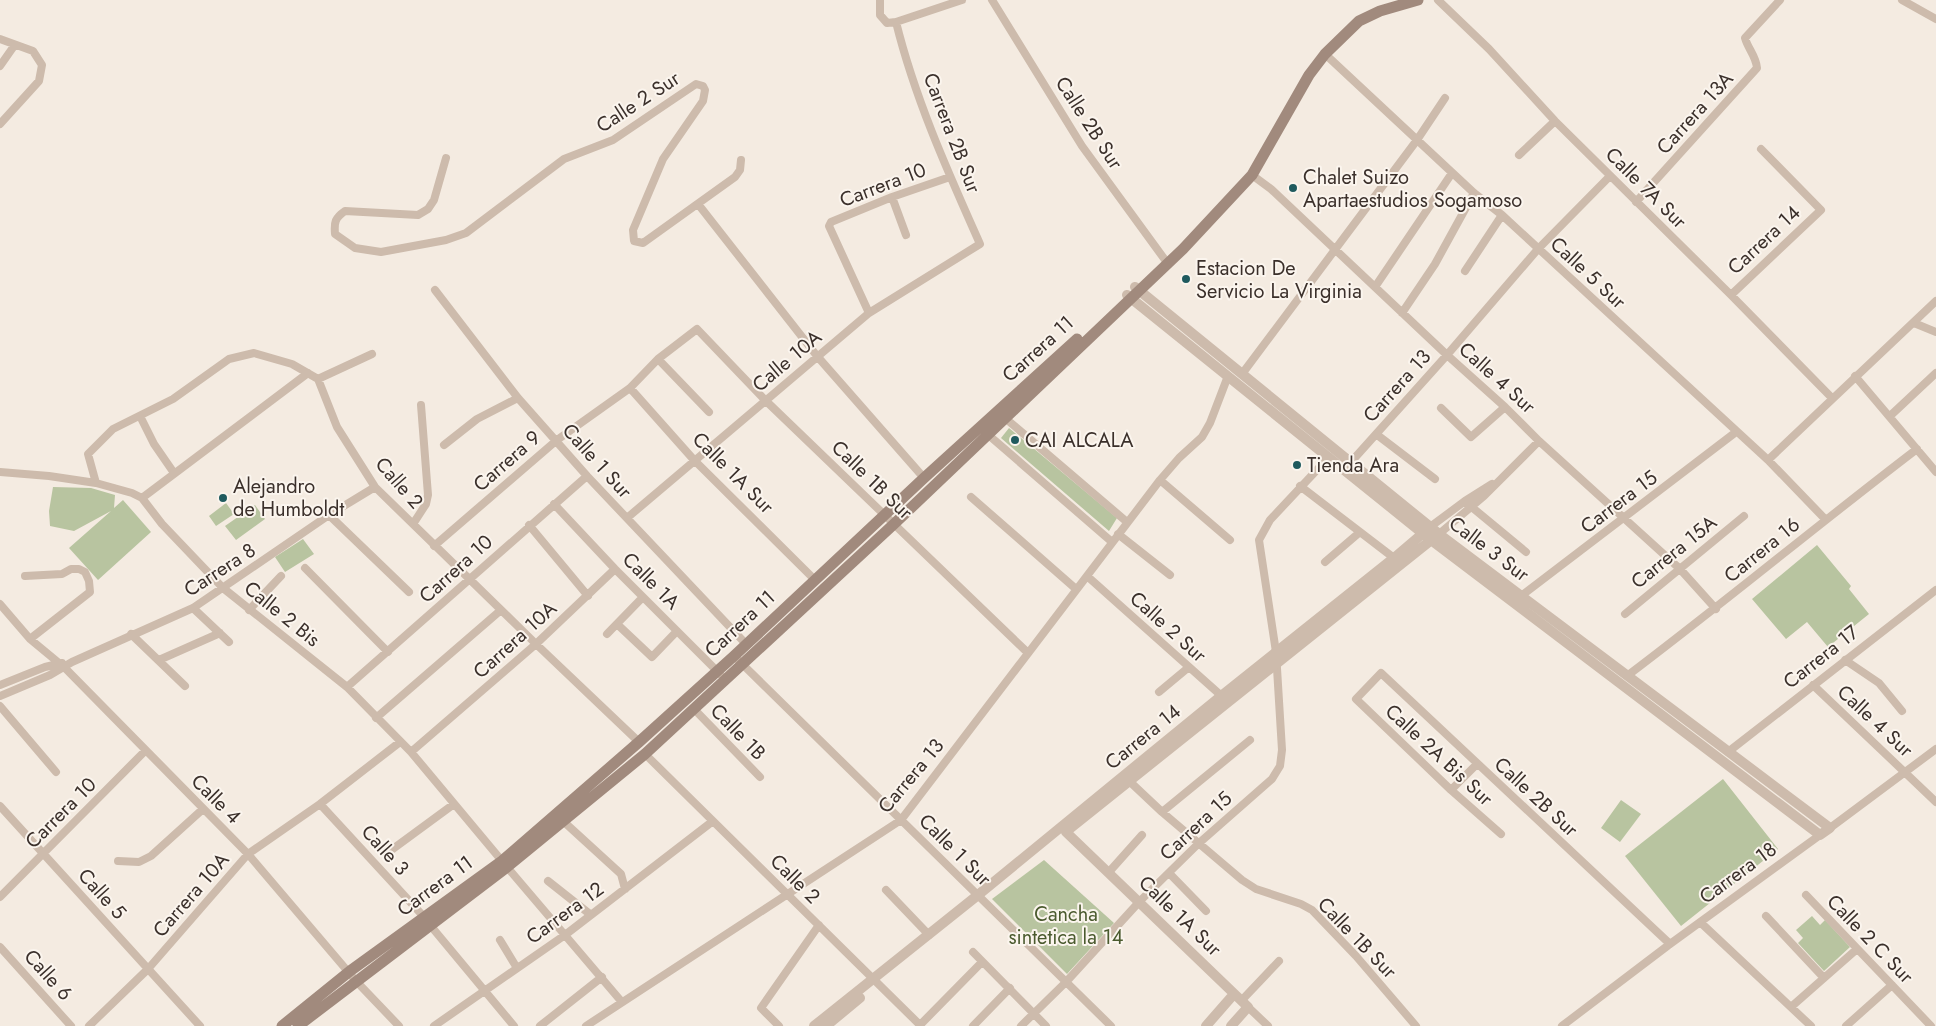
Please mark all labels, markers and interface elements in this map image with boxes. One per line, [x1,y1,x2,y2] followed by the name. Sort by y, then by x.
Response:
[590,64,686,140] street label: Calle 2 Sur
[1650,65,1741,161] street label: Carrera 13A
[916,69,988,197] street label: Carrera 2B Sur
[1048,71,1130,175] street label: Calle 2B Sur
[1599,141,1693,235] street label: Calle 7A Sur
[836,155,930,215] street label: Carrera 10
[1303,163,1522,215] place label: Chalet Suizo Apartaestudios Sogamoso
[1287,182,1299,194] marker: Chalet Suizo Apartaestudios Sogamoso
[1721,198,1807,281] street label: Carrera 14
[1544,230,1633,316] street label: Calle 5 Sur
[1196,254,1362,306] place label: Estacion De Servicio La Virginia
[1180,273,1192,285] marker: Estacion De Servicio La Virginia
[996,309,1080,389] street label: Carrera 11
[746,323,829,399] street label: Calle 10A
[1452,336,1542,421] street label: Calle 4 Sur
[1356,343,1438,429] street label: Carrera 13
[555,417,639,505] street label: Calle 1 Sur
[467,423,547,499] street label: Carrera 9
[686,426,781,521] street label: Calle 1A Sur
[1025,426,1134,455] place label: CAI ALCALA
[825,434,919,526] street label: Calle 1B Sur
[1009,434,1021,446] marker: CAI ALCALA
[368,451,430,515] street label: Calle 2
[1307,451,1399,480] place label: Tienda Ara
[1291,459,1303,471] marker: Tienda Ara
[1574,463,1664,541] street label: Carrera 15
[233,472,344,524] place label: Alejandro de Humboldt
[217,492,229,504] marker: Alejandro de Humboldt
[1625,508,1724,596] street label: Carrera 15A
[1443,509,1535,589] street label: Calle 3 Sur
[1718,510,1806,590] street label: Carrera 16
[413,528,499,610] street label: Carrera 10
[178,536,262,604] street label: Carrera 8
[616,546,687,617] street label: Calle 1A
[238,574,326,654] street label: Calle 2 Bis
[698,584,782,664] street label: Carrera 11
[1123,585,1213,669] street label: Calle 2 Sur
[467,594,564,685] street label: Carrera 10A
[1777,618,1865,696] street label: Carrera 17
[1830,678,1920,764] street label: Calle 4 Sur
[704,697,772,767] street label: Calle 1B
[1099,697,1187,777] street label: Carrera 14
[1379,697,1500,813] street label: Calle 2A Bis Sur
[871,732,951,820] street label: Carrera 13
[1487,750,1585,844] street label: Calle 2B Sur
[184,767,248,831] street label: Calle 4
[19,771,103,855] street label: Carrera 10
[1153,785,1239,867] street label: Carrera 15
[912,807,998,893] street label: Calle 1 Sur
[354,818,416,882] street label: Calle 3
[1693,835,1783,911] street label: Carrera 18
[146,846,236,944] street label: Carrera 10A
[763,847,827,911] street label: Calle 2
[391,849,479,923] street label: Carrera 11
[71,862,133,926] street label: Calle 5
[1132,869,1228,963] street label: Calle 1A Sur
[520,875,610,951] street label: Carrera 12
[1820,888,1920,990] street label: Calle 2 C Sur
[1311,891,1403,985] street label: Calle 1B Sur
[1009,900,1124,952] park label: Cancha sintetica la 14
[17,943,79,1007] street label: Calle 6

